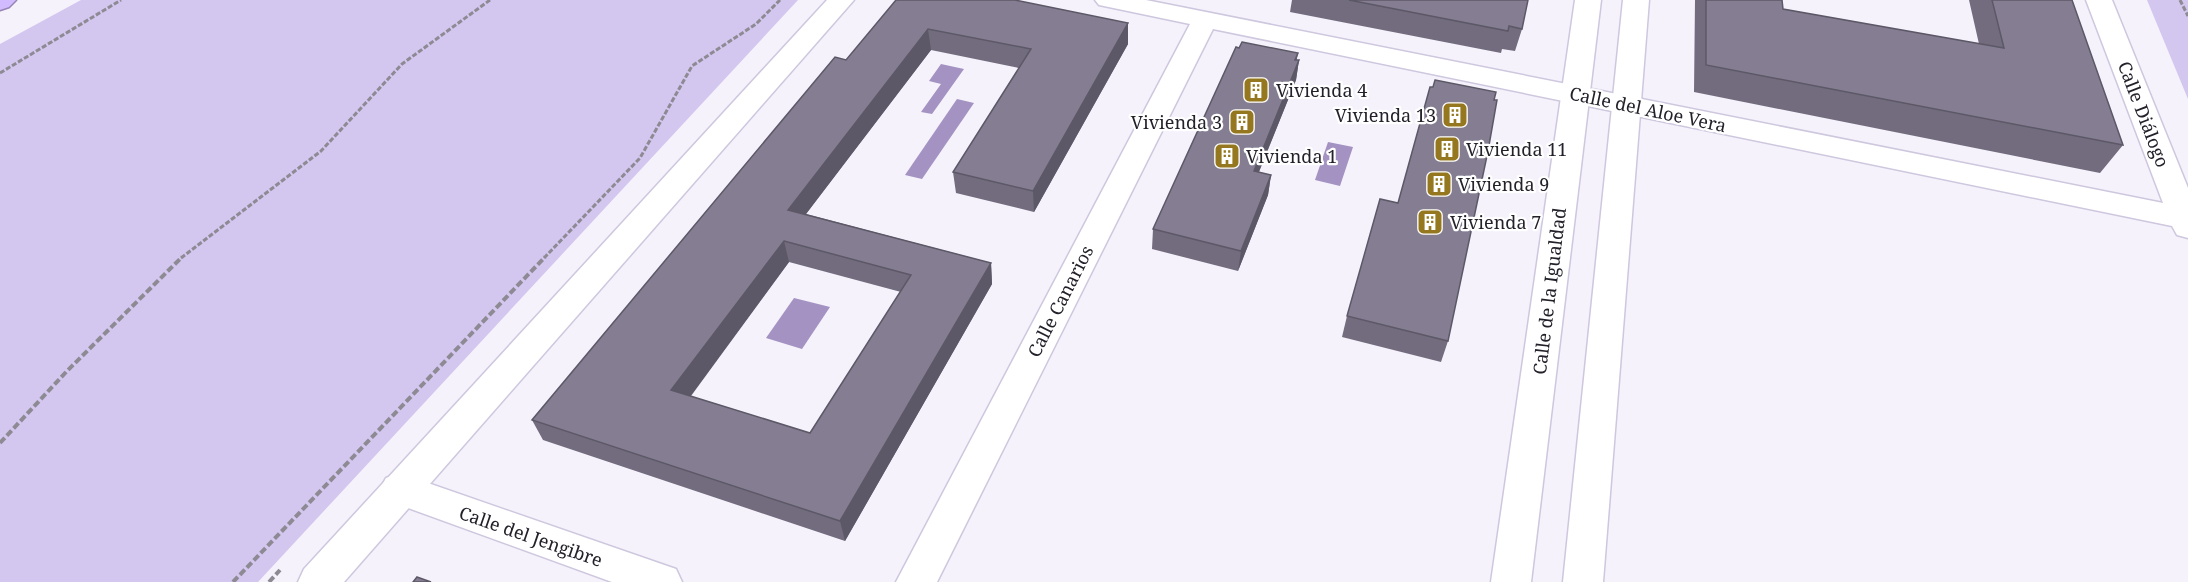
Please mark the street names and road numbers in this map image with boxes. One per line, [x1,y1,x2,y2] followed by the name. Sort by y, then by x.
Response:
[2113,58,2175,170] street label: Calle Diálogo
[1567,81,1729,137] street label: Calle del Aloe Vera
[1527,206,1571,376] street label: Calle de la Igualdad
[1022,241,1098,361] street label: Calle Canarios
[456,500,606,572] street label: Calle del Jengibre

